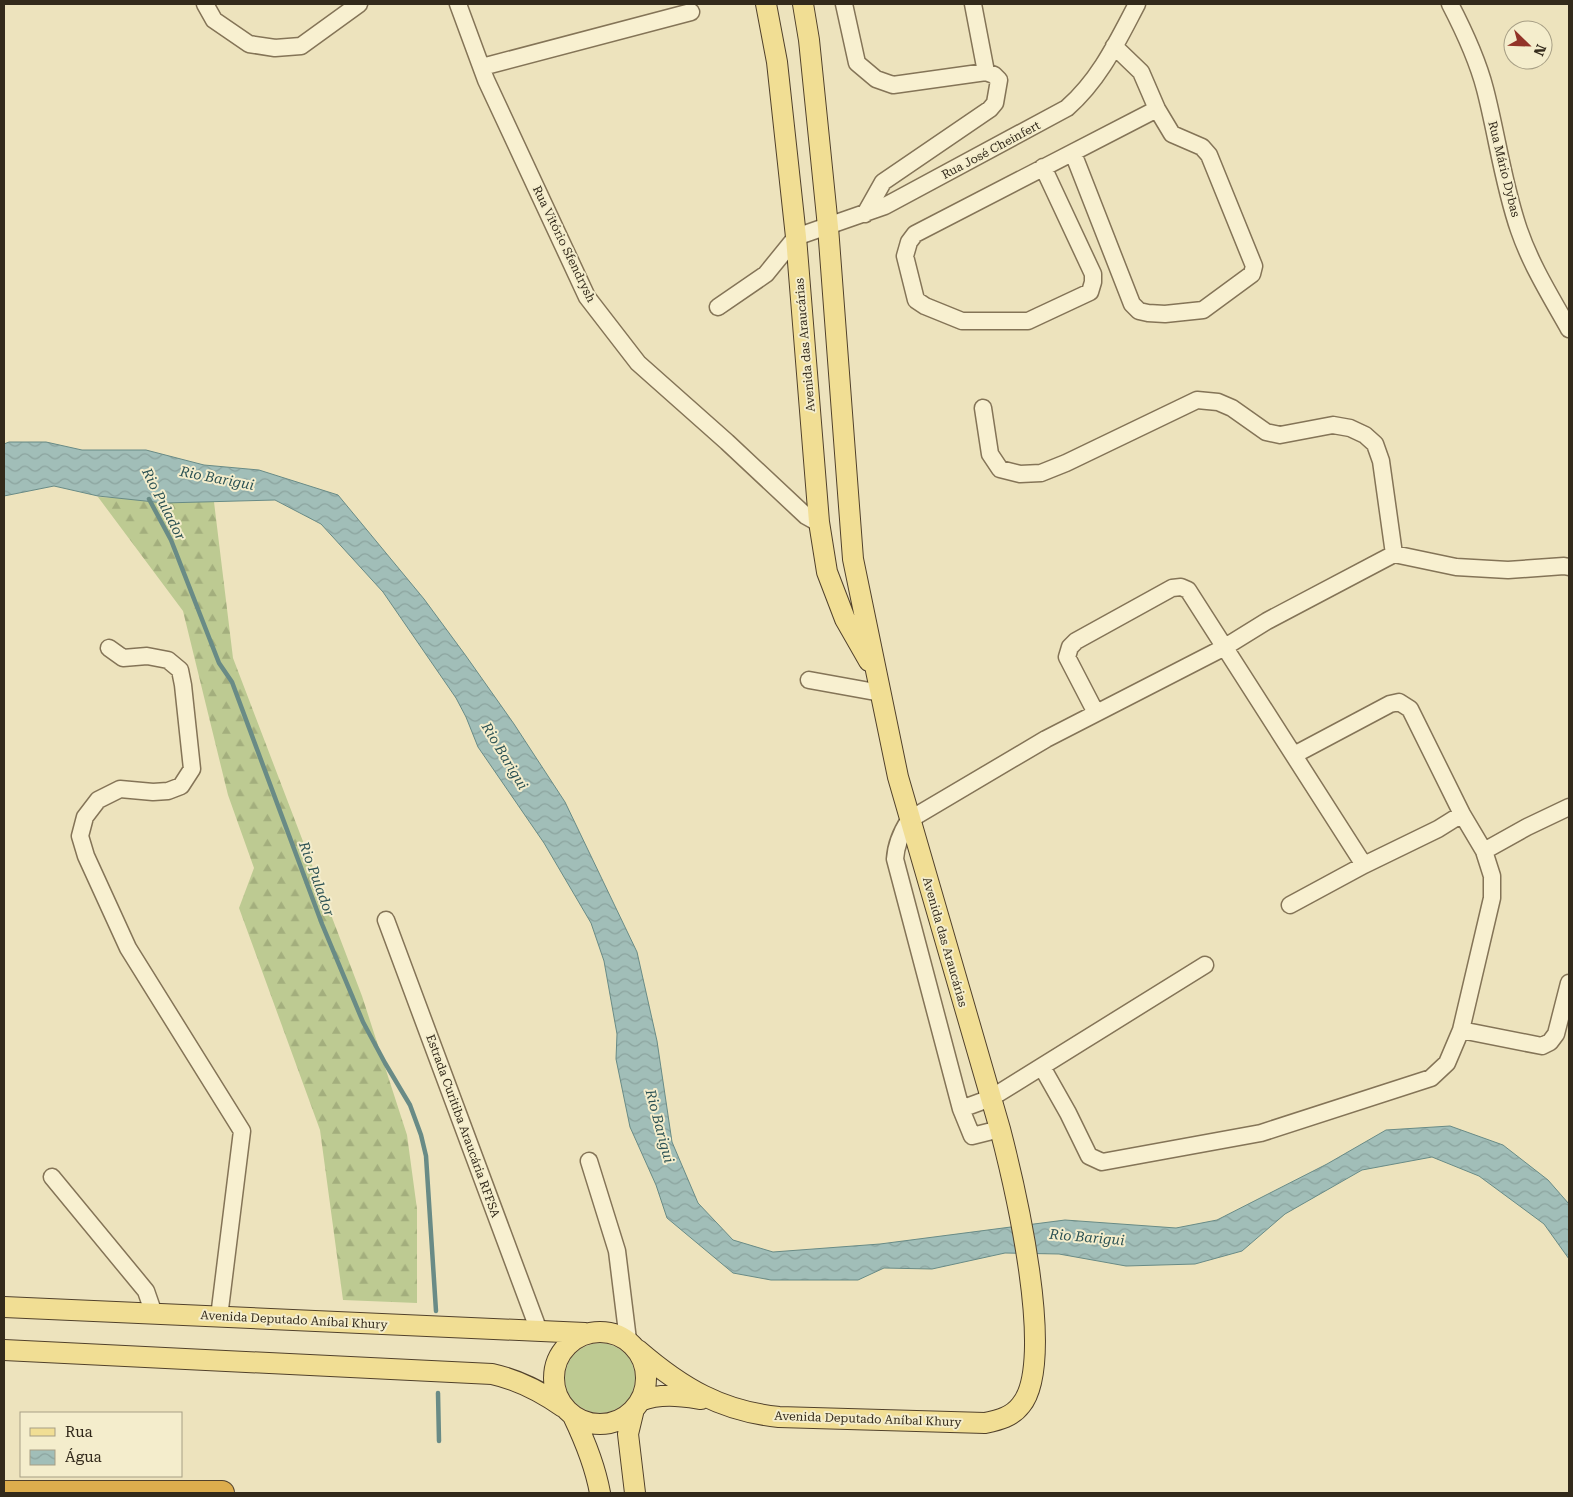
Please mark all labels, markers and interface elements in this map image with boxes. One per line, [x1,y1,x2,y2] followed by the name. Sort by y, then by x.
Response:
[1503,20,1553,70] north arrow
[1530,42,1549,58] text: N
[939,118,1043,182] street label: Rua José Cheinfert
[1485,120,1523,219] street label: Rua Mário Dybas
[530,183,598,305] street label: Rua Vitório Sfendrysh
[792,277,818,413] street label: Avenida das Araucárias
[178,463,255,493] water label: Rio Barigui
[139,464,189,543] water label: Rio Pulador
[478,719,531,792] water label: Rio Barigui
[296,838,338,919] water label: Rio Pulador
[920,875,970,1009] street label: Avenida das Araucárias
[423,1032,503,1220] street label: Estrada Curitiba Araucária RFFSA
[642,1087,677,1164] water label: Rio Barigui
[1048,1226,1125,1248] water label: Rio Barigui
[200,1308,389,1332] street label: Avenida Deputado Aníbal Khury
[774,1409,963,1429] street label: Avenida Deputado Aníbal Khury
[20,1412,182,1477] legend
[65,1423,93,1441] text: Rua
[65,1448,102,1466] text: Água

